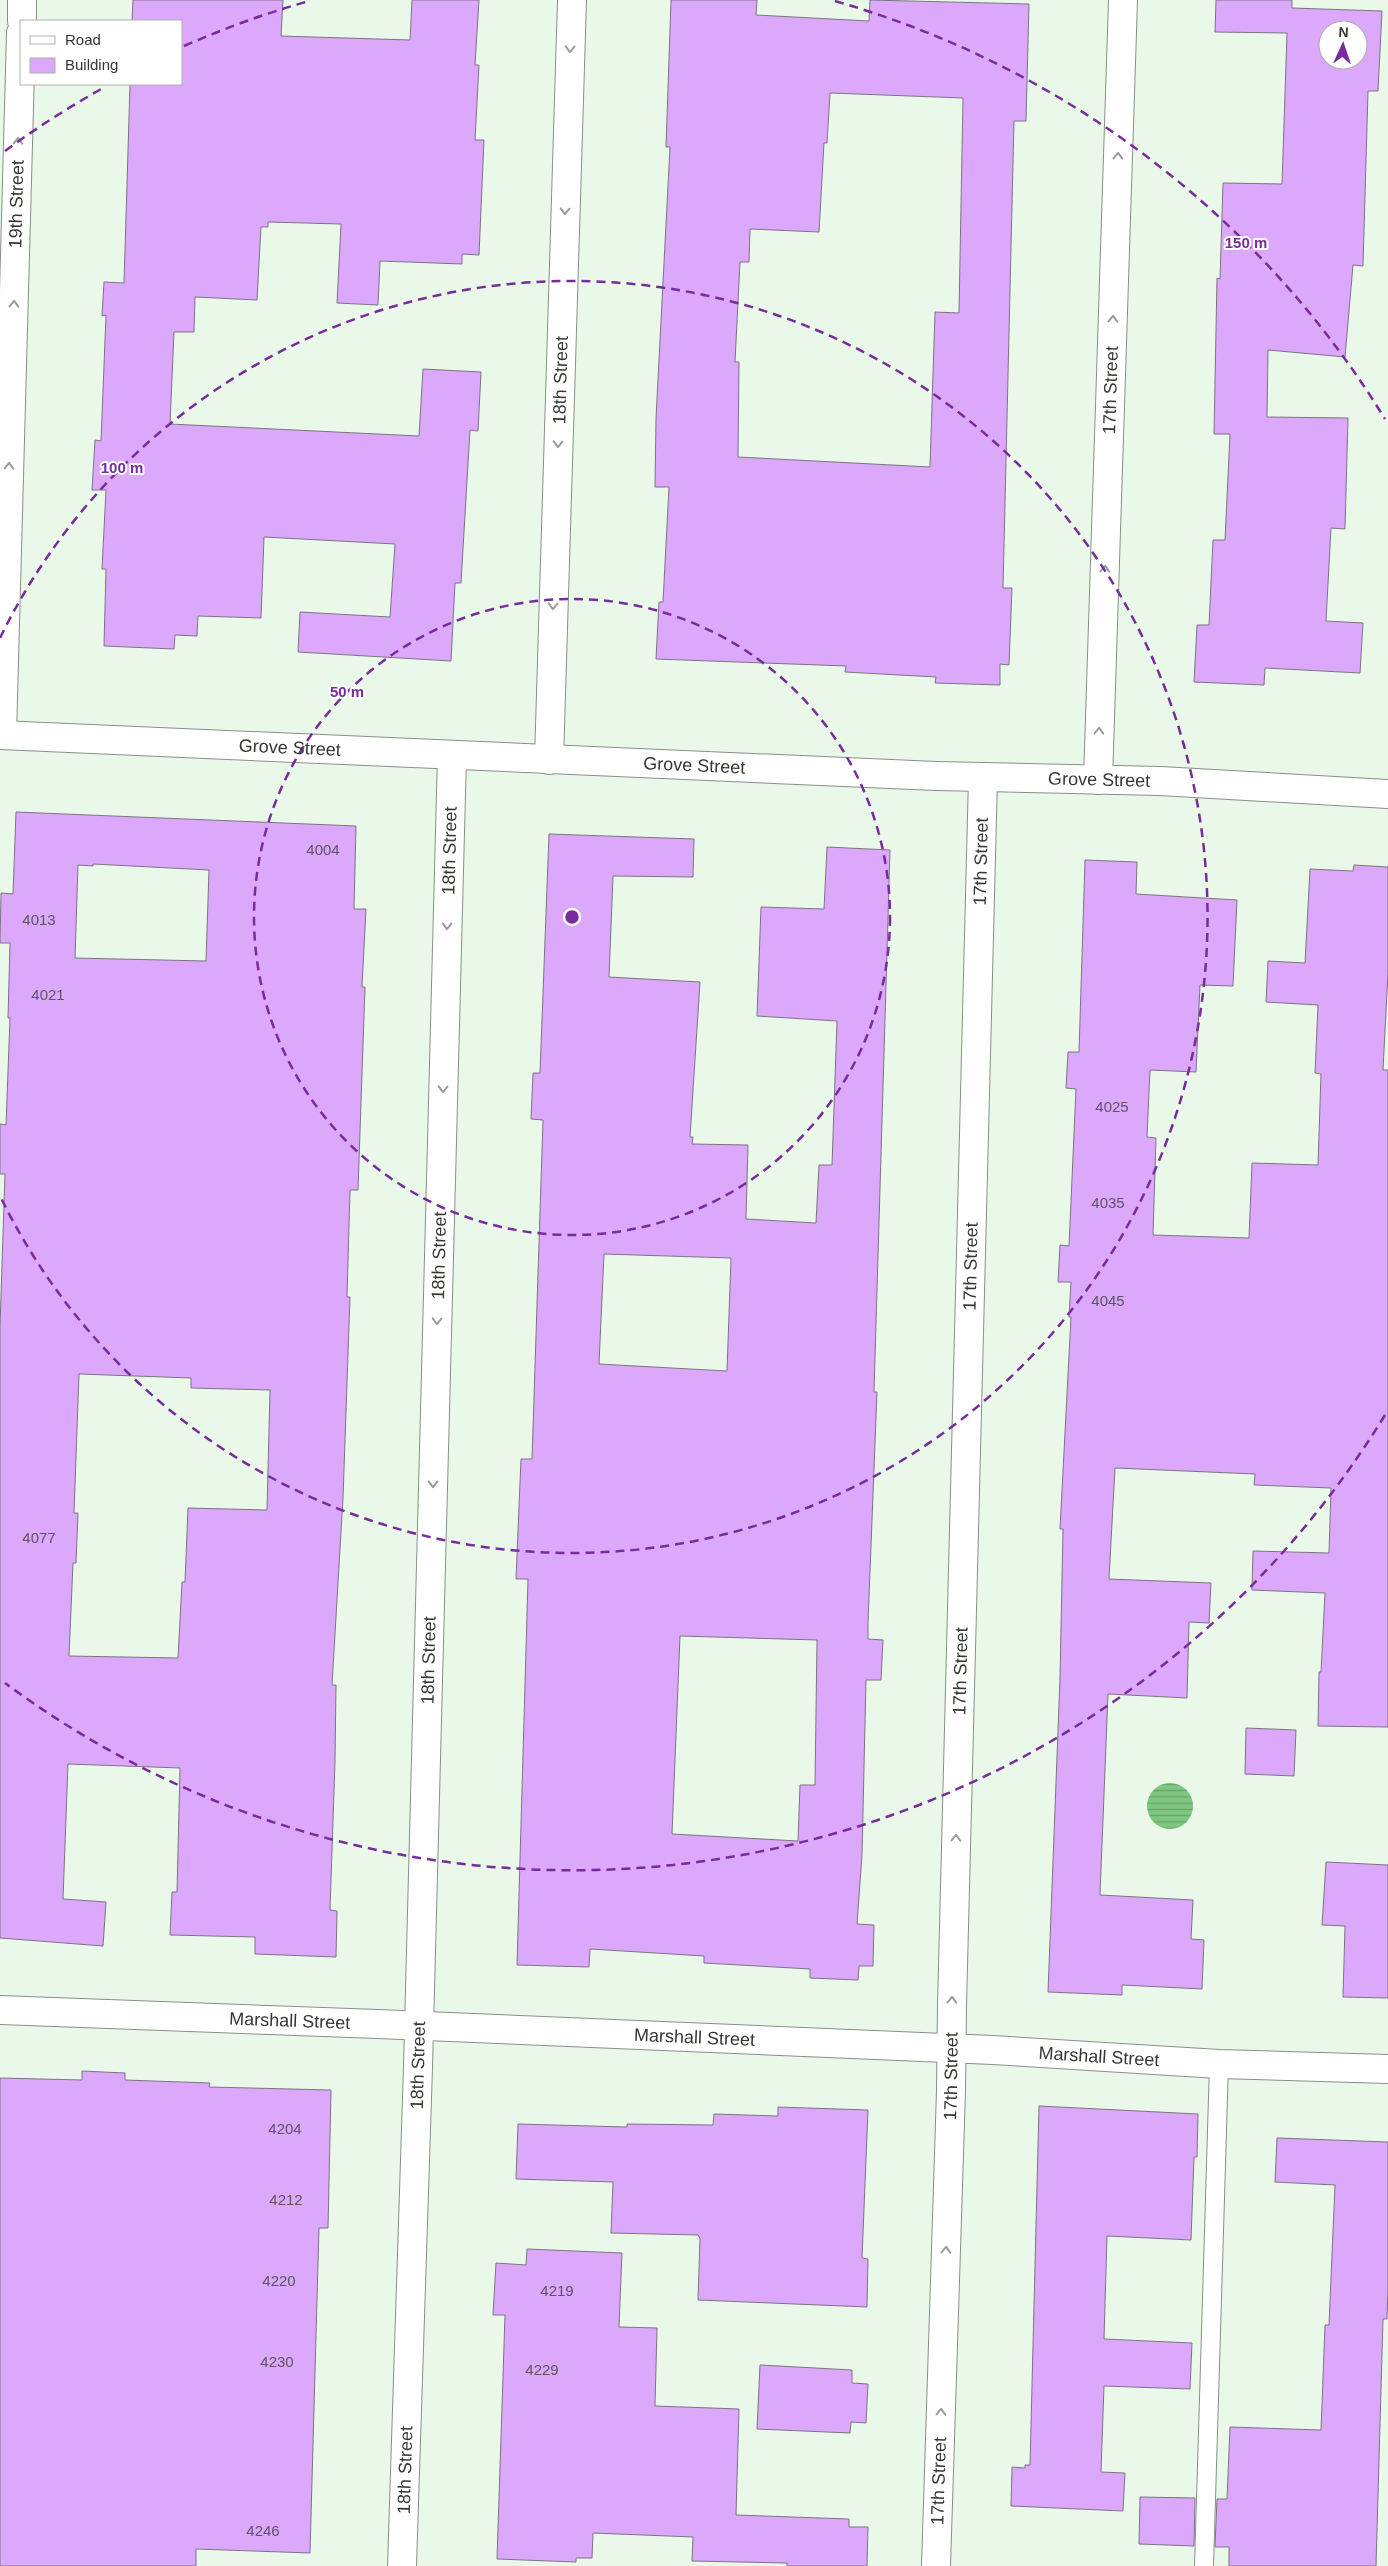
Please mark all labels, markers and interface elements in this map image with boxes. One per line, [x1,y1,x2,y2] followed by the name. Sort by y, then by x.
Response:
[20,20,182,85] legend
[1318,20,1368,70] north arrow
[1338,24,1349,40] text: N
[65,31,101,48] text: Road
[565,45,576,53] one-way arrow
[65,56,118,73] text: Building
[13,137,24,145] one-way arrow
[1113,152,1123,160] one-way arrow
[5,160,28,249] street label: 19th Street
[560,207,571,215] one-way arrow
[1225,234,1267,251] text: 150 m
[9,300,19,308] one-way arrow
[1108,315,1118,322] one-way arrow
[549,336,572,425] street label: 18th Street
[1099,346,1122,435] street label: 17th Street
[553,440,563,448] one-way arrow
[101,459,143,476] text: 100 m
[4,462,15,470] one-way arrow
[1099,564,1110,572] one-way arrow
[548,602,558,610] one-way arrow
[330,683,364,700] text: 50 m
[1094,727,1105,735] one-way arrow
[238,735,341,760] street label: Grove Street
[643,753,746,778] street label: Grove Street
[1048,769,1150,791] street label: Grove Street
[438,806,461,895] street label: 18th Street
[970,817,992,906] street label: 17th Street
[306,841,340,858] house number: 4004
[563,908,581,926] centre of rings
[22,911,56,928] house number: 4013
[442,923,452,931] one-way arrow
[31,986,65,1003] house number: 4021
[438,1086,448,1093] one-way arrow
[1095,1098,1129,1115] house number: 4025
[1091,1194,1125,1211] house number: 4035
[428,1211,450,1300] street label: 18th Street
[960,1222,982,1311] street label: 17th Street
[1091,1292,1125,1309] house number: 4045
[432,1318,442,1325] one-way arrow
[427,1480,438,1488] one-way arrow
[22,1529,56,1546] house number: 4077
[417,1616,440,1705] street label: 18th Street
[949,1627,972,1716] street label: 17th Street
[951,1833,961,1841] one-way arrow
[947,1996,957,2004] one-way arrow
[229,2008,351,2033] street label: Marshall Street
[407,2021,429,2110] street label: 18th Street
[634,2025,755,2050] street label: Marshall Street
[940,2032,962,2121] street label: 17th Street
[1038,2043,1160,2070] street label: Marshall Street
[268,2120,302,2137] house number: 4204
[269,2191,303,2208] house number: 4212
[941,2246,951,2254] one-way arrow
[262,2272,296,2289] house number: 4220
[540,2282,574,2299] house number: 4219
[260,2353,294,2370] house number: 4230
[525,2361,559,2378] house number: 4229
[936,2408,946,2416] one-way arrow
[394,2426,416,2514] street label: 18th Street
[927,2437,950,2525] street label: 17th Street
[246,2522,280,2539] house number: 4246

